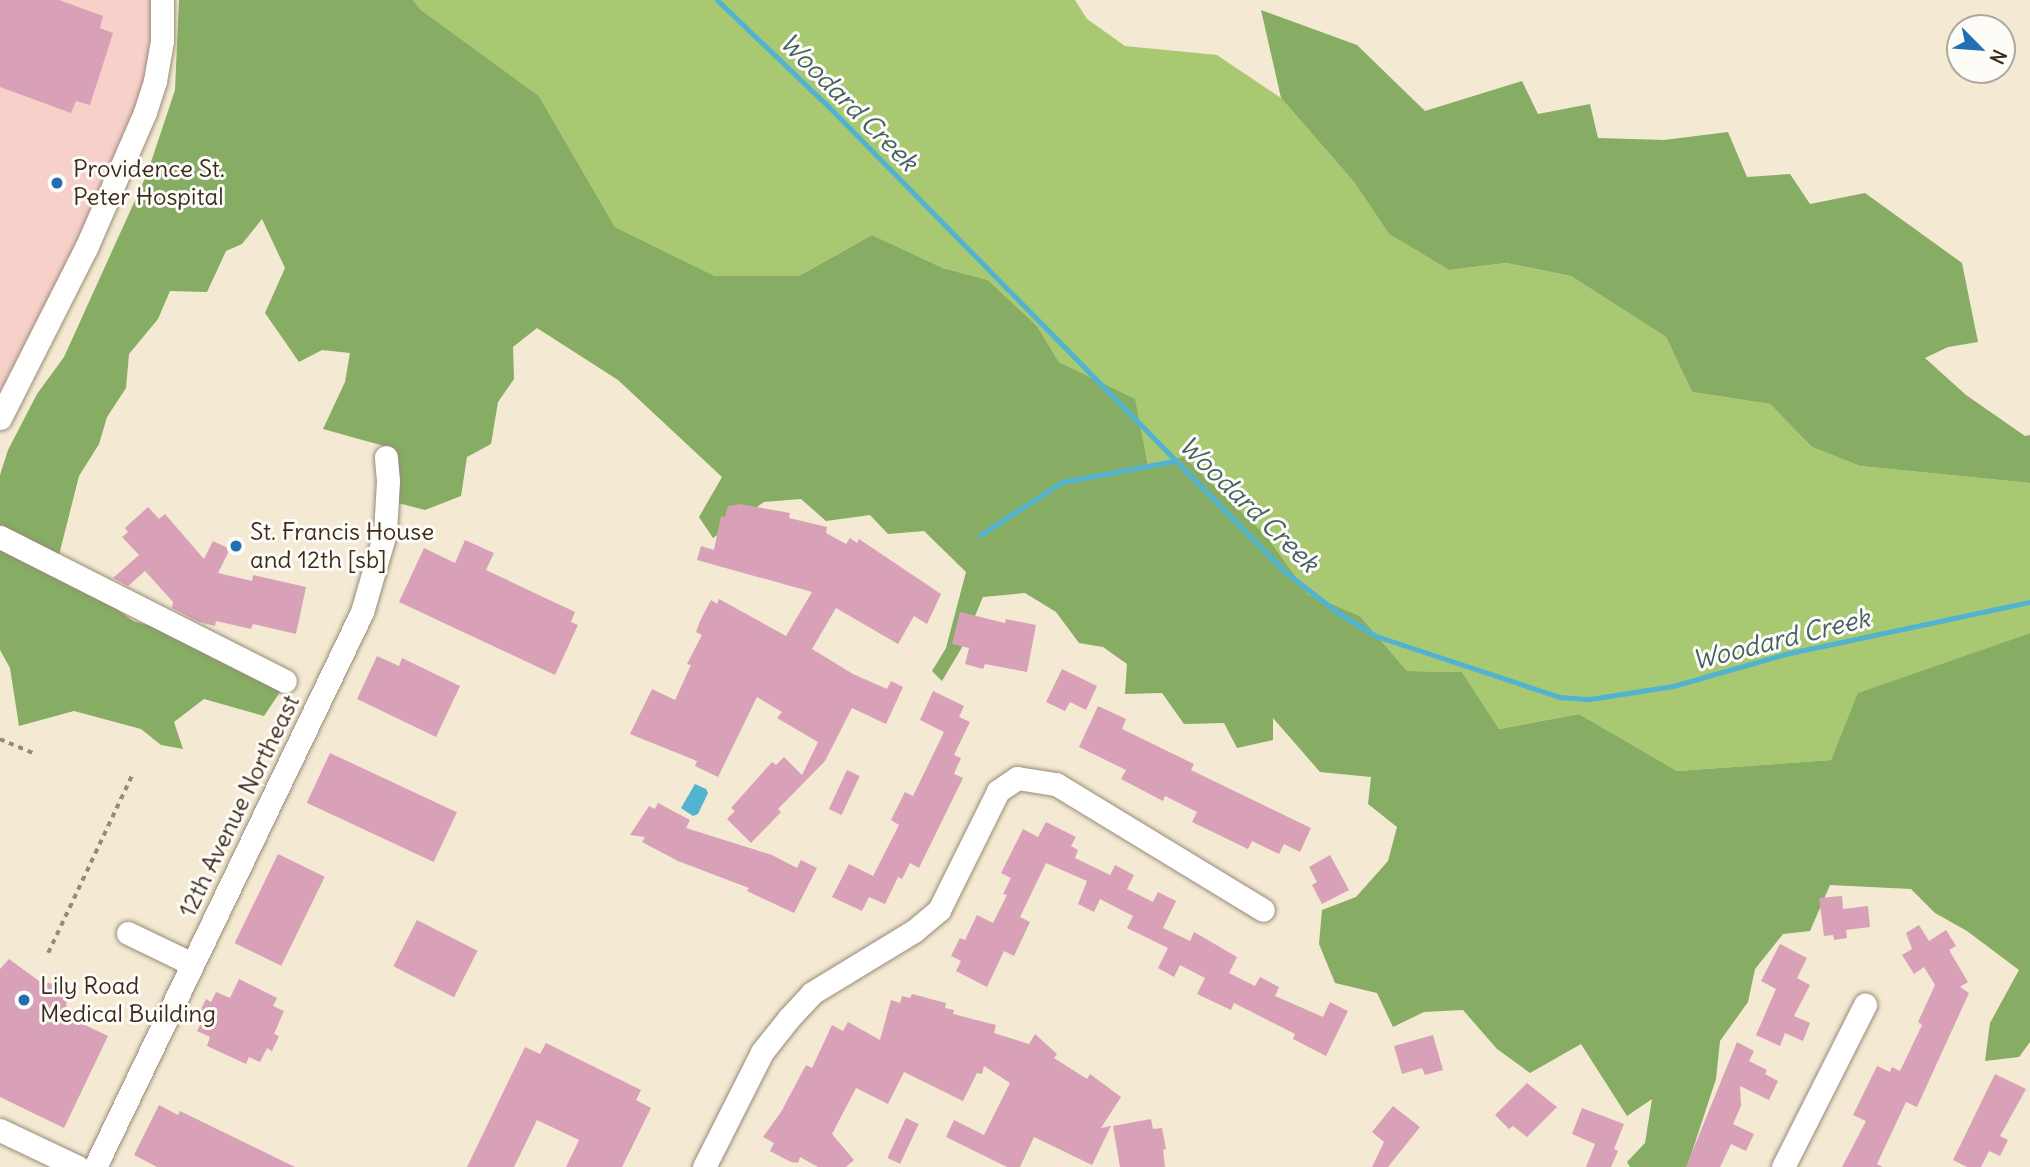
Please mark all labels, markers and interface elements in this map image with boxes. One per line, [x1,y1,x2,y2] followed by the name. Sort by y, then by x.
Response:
[1946,14,2016,84] north arrow
[774,27,924,177] water label: Woodard Creek
[1985,46,2012,68] text: N
[73,155,225,211] place label: Providence St. Peter Hospital
[47,173,67,193] marker: Providence St. Peter Hospital
[1173,430,1325,578] water label: Woodard Creek
[250,518,434,574] place label: St. Francis House and 12th [sb]
[228,538,244,554] marker: St. Francis House and 12th [sb]
[1689,602,1873,676] water label: Woodard Creek
[173,690,305,922] street label: 12th Avenue Northeast
[40,972,216,1028] place label: Lily Road Medical Building
[14,990,34,1010] marker: Lily Road Medical Building

